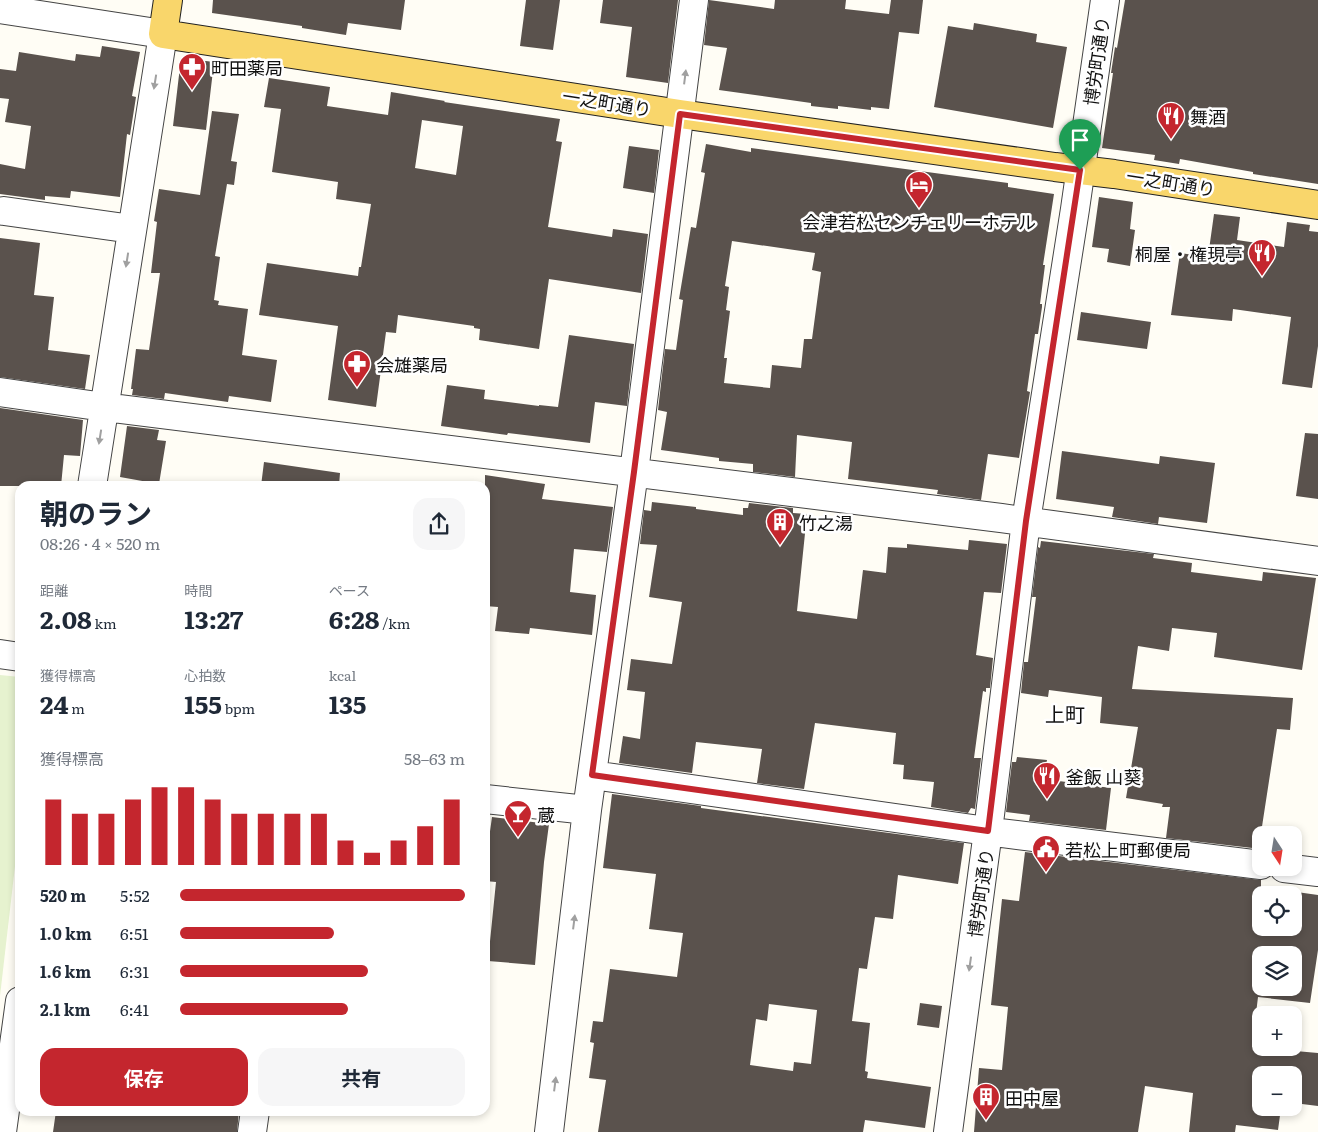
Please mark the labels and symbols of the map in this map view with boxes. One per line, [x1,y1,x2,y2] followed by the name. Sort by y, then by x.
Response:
[1076,15,1116,107] street label: 博労町通り
[177,52,207,91] pharmacy icon: 町田薬局
[211,54,283,81] place label: 町田薬局
[681,69,689,85] one-way arrow
[151,74,159,90] one-way arrow
[560,82,654,122] street label: 一之町通り
[1156,101,1186,140] restaurant icon: 舞酒
[1190,103,1226,130] place label: 舞酒
[1059,119,1101,170] pin
[1124,162,1218,202] street label: 一之町通り
[904,170,934,209] hotel icon: 会津若松センチェリーホテル
[802,208,1036,235] place label: 会津若松センチェリーホテル
[1247,238,1277,277] restaurant icon: 桐屋・権現亭
[1135,240,1243,267] place label: 桐屋・権現亭
[123,252,131,268] one-way arrow
[342,349,372,388] pharmacy icon: 会雄薬局
[376,351,448,378] place label: 会雄薬局
[95,430,103,446] one-way arrow
[765,507,795,546] building icon: 竹之湯
[799,509,853,536] place label: 竹之湯
[1045,698,1085,728] district label: 上町
[1032,761,1062,800] restaurant icon: 釜飯 山葵
[1066,763,1142,790] place label: 釜飯 山葵
[503,799,533,838] bar icon: 蔵
[537,801,555,828] place label: 蔵
[1252,826,1302,876] north arrow
[1031,834,1061,873] public building icon: 若松上町郵便局
[1065,836,1191,863] place label: 若松上町郵便局
[960,847,1000,939] street label: 博労町通り
[570,914,578,930] one-way arrow
[966,956,974,972] one-way arrow
[551,1075,559,1091] one-way arrow
[971,1082,1001,1121] building icon: 田中屋
[1005,1084,1059,1111] place label: 田中屋

